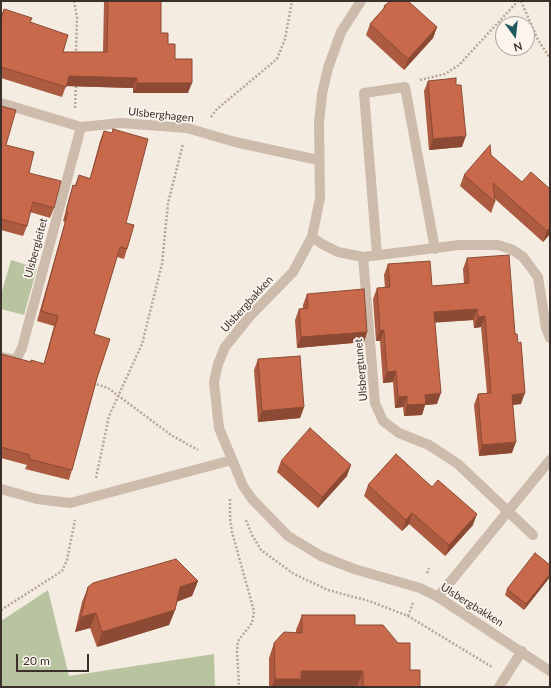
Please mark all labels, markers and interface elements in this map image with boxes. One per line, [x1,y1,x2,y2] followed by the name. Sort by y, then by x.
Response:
[495,16,535,56] north arrow
[512,40,524,54] text: N
[127,105,195,125] street label: Ulsberghagen
[22,217,50,279] street label: Ulsbergleitet
[218,273,276,335] street label: Ulsbergbakken
[352,338,370,402] street label: Ulsbergtunet
[438,581,506,629] street label: Ulsbergbakken
[18,646,91,672] scale bar
[23,653,50,668] text: 20 m

